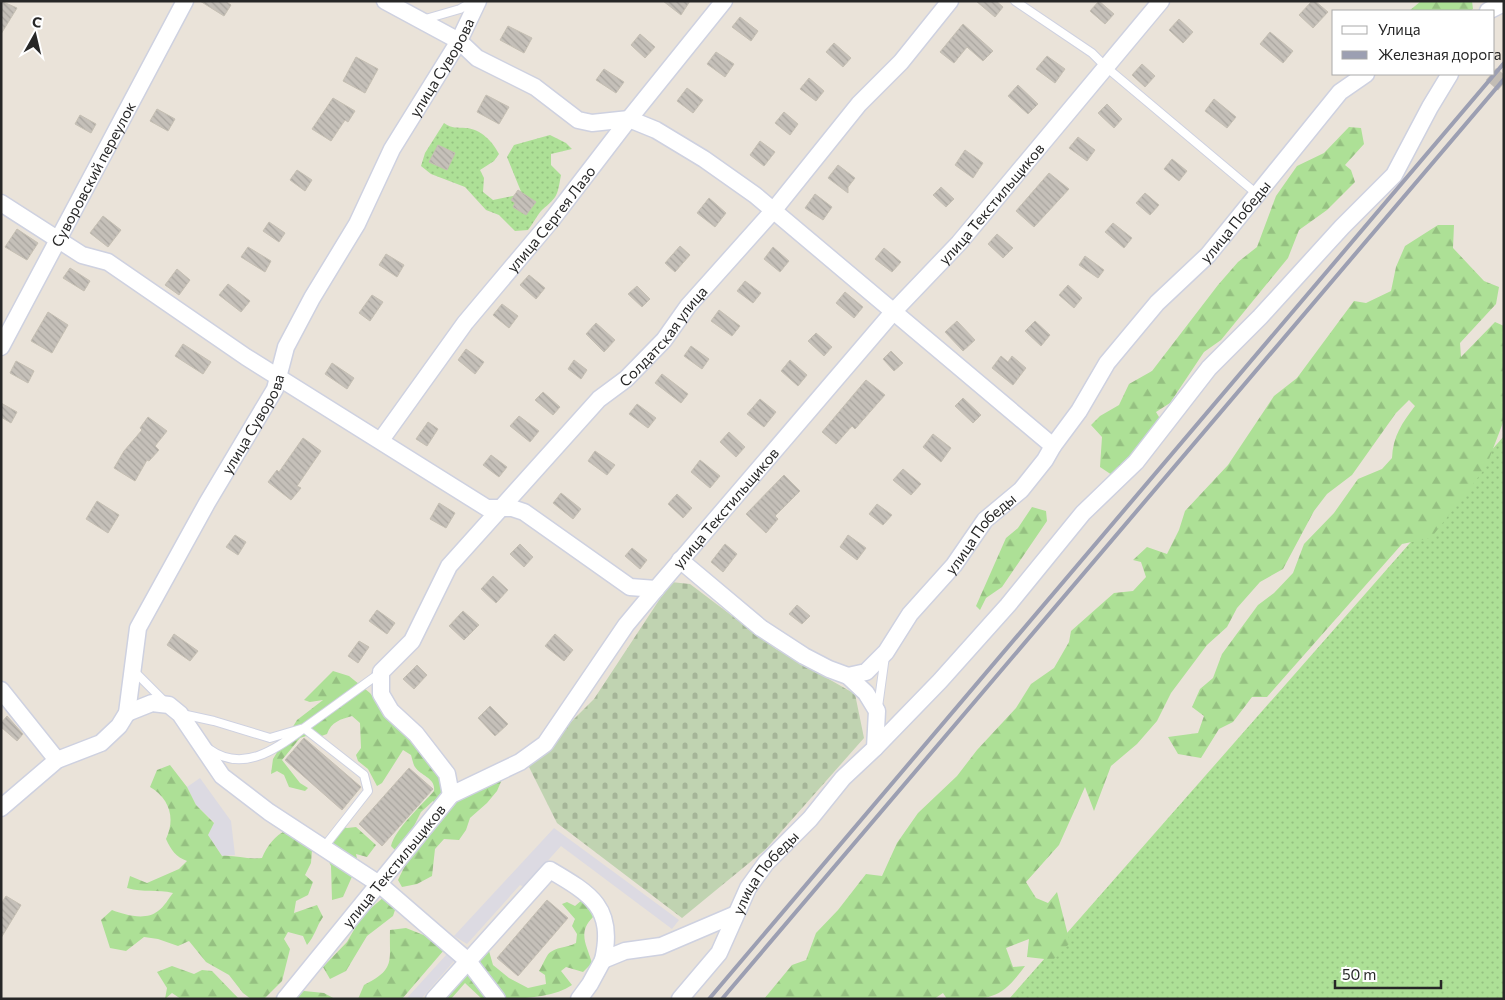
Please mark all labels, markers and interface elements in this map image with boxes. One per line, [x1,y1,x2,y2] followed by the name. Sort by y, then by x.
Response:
[10,10,60,60] north arrow
[1332,10,1495,75] legend
[31,13,43,31] text: С
[405,15,478,120] street label: улица Суворова
[1378,20,1420,38] text: Улица
[1378,45,1502,63] text: Железная дорога
[47,98,139,250] street label: Суворовский переулок
[935,139,1048,268] street label: улица Текстильщиков
[503,162,599,276] street label: улица Сергея Лазо
[1197,177,1274,267] street label: улица Победы
[615,282,711,390] street label: Солдатская улица
[217,372,287,477] street label: улица Суворова
[669,444,782,572] street label: улица Текстильщиков
[941,489,1019,578] street label: улица Победы
[338,800,449,931] street label: улица Текстильщиков
[728,827,802,917] street label: улица Победы
[1335,958,1441,990] scale bar
[1342,965,1376,983] text: 50 m

